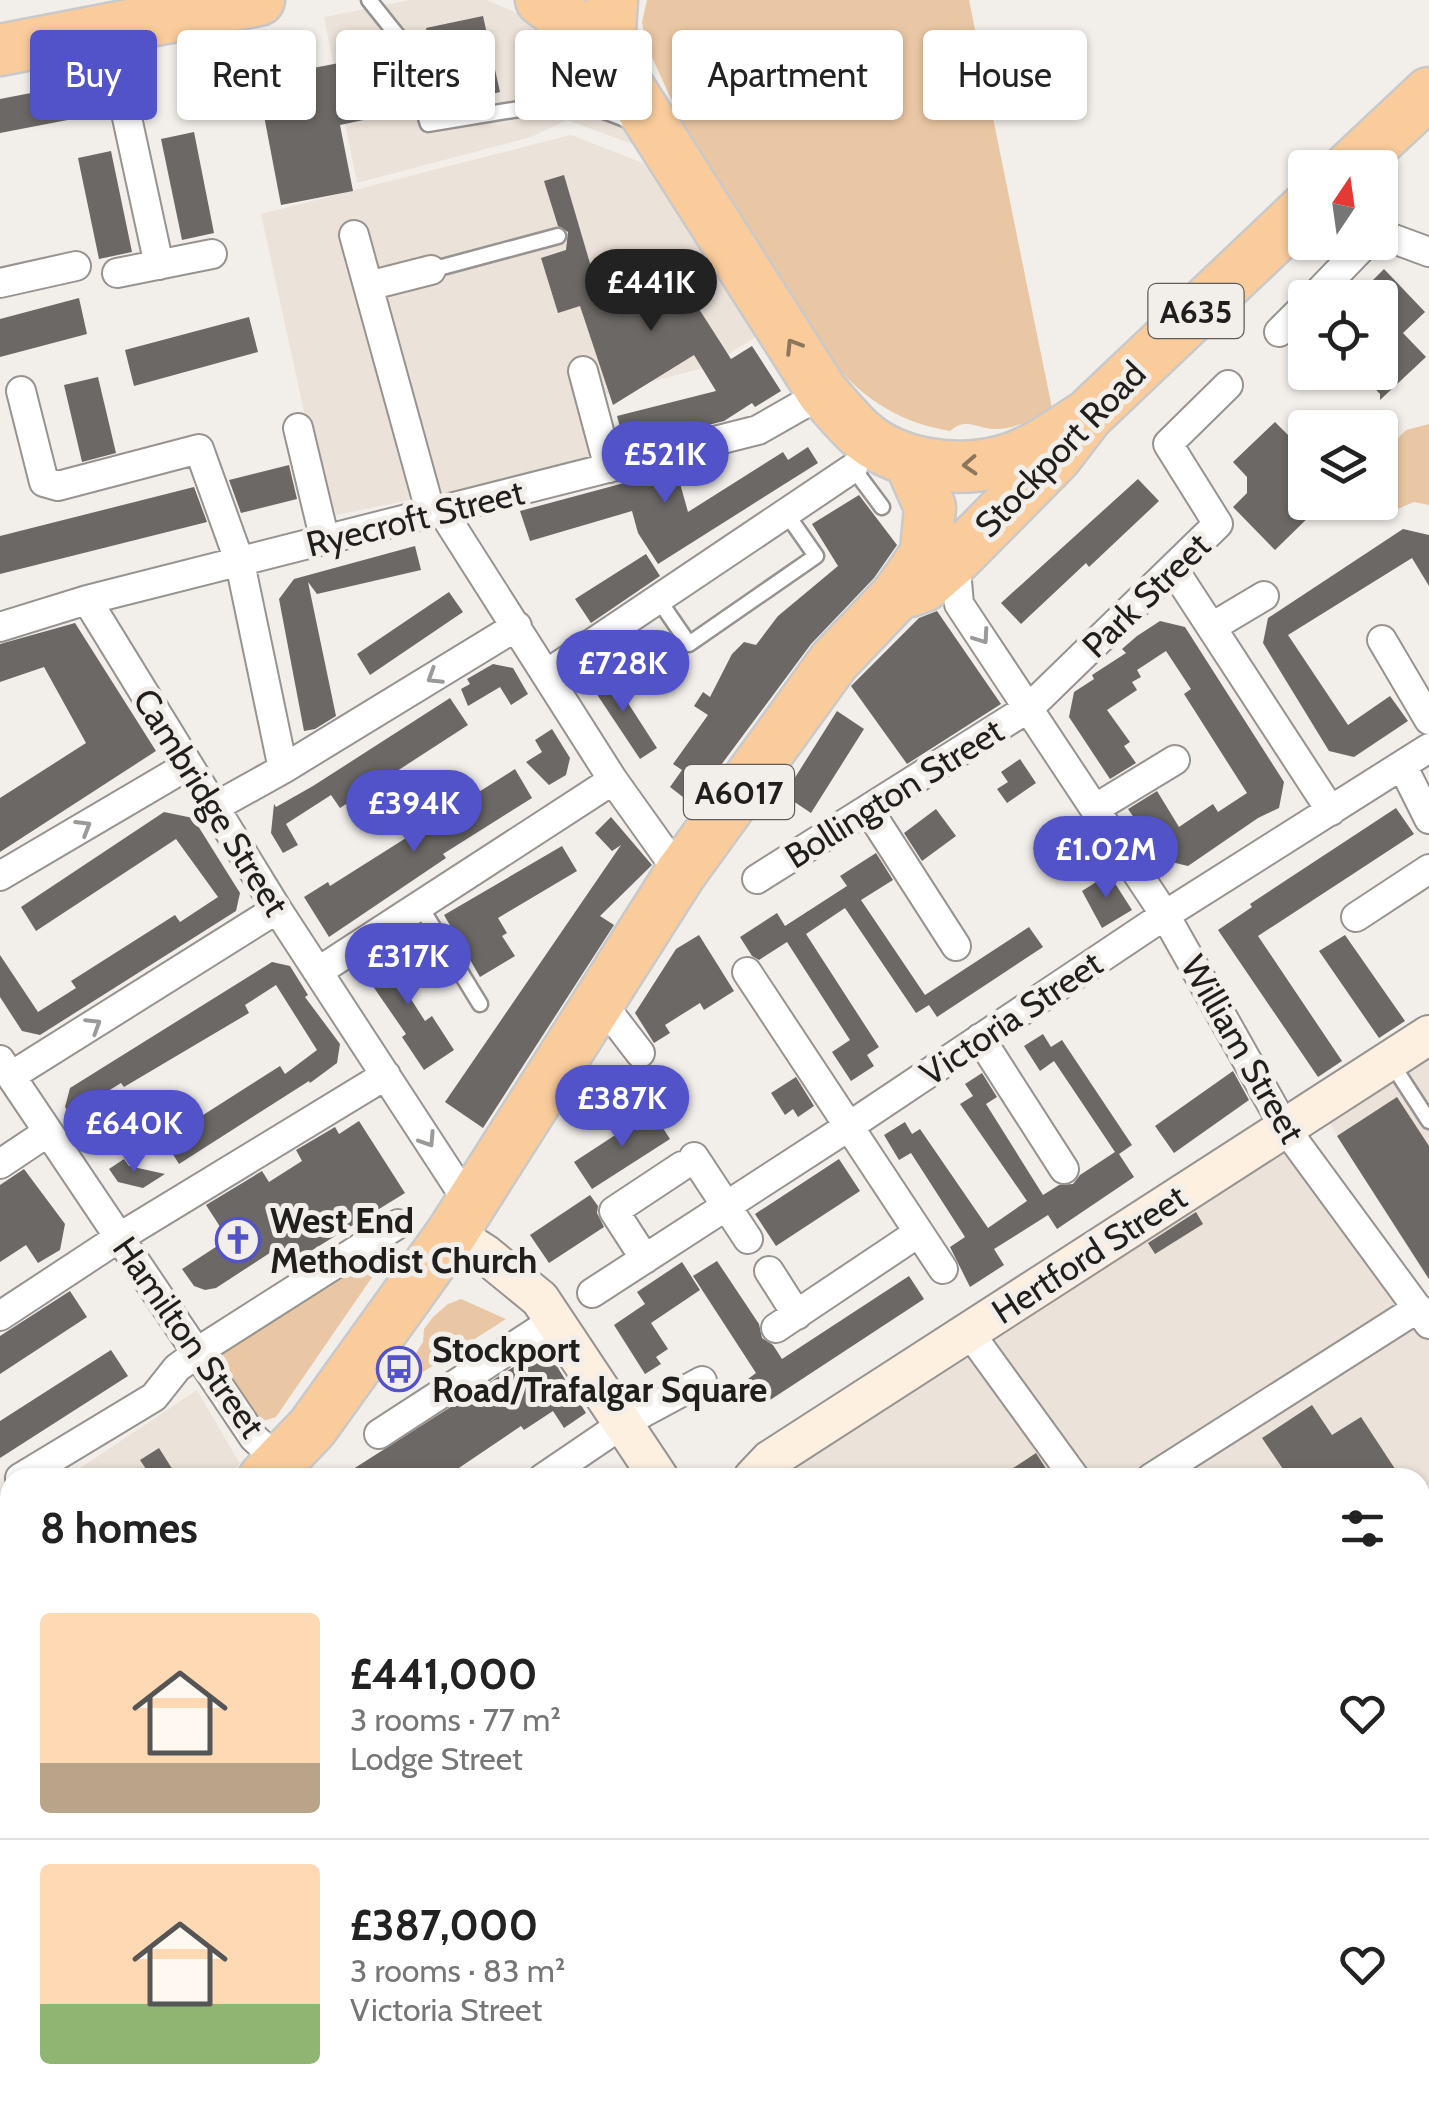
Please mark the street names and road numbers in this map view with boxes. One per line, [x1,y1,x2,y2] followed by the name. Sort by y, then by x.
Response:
[1148,284,1244,338] road number: A635
[965,352,1155,546] street label: Stockport Road
[302,470,529,566] street label: Ryecroft Street
[1073,524,1219,666] street label: Park Street
[124,681,298,924] street label: Cambridge Street
[777,709,1011,877] street label: Bollington Street
[684,765,794,819] road number: A6017
[912,941,1110,1095] street label: Victoria Street
[1172,947,1314,1151] street label: William Street
[984,1175,1195,1333] street label: Hertford Street
[104,1228,274,1446] street label: Hamilton Street

